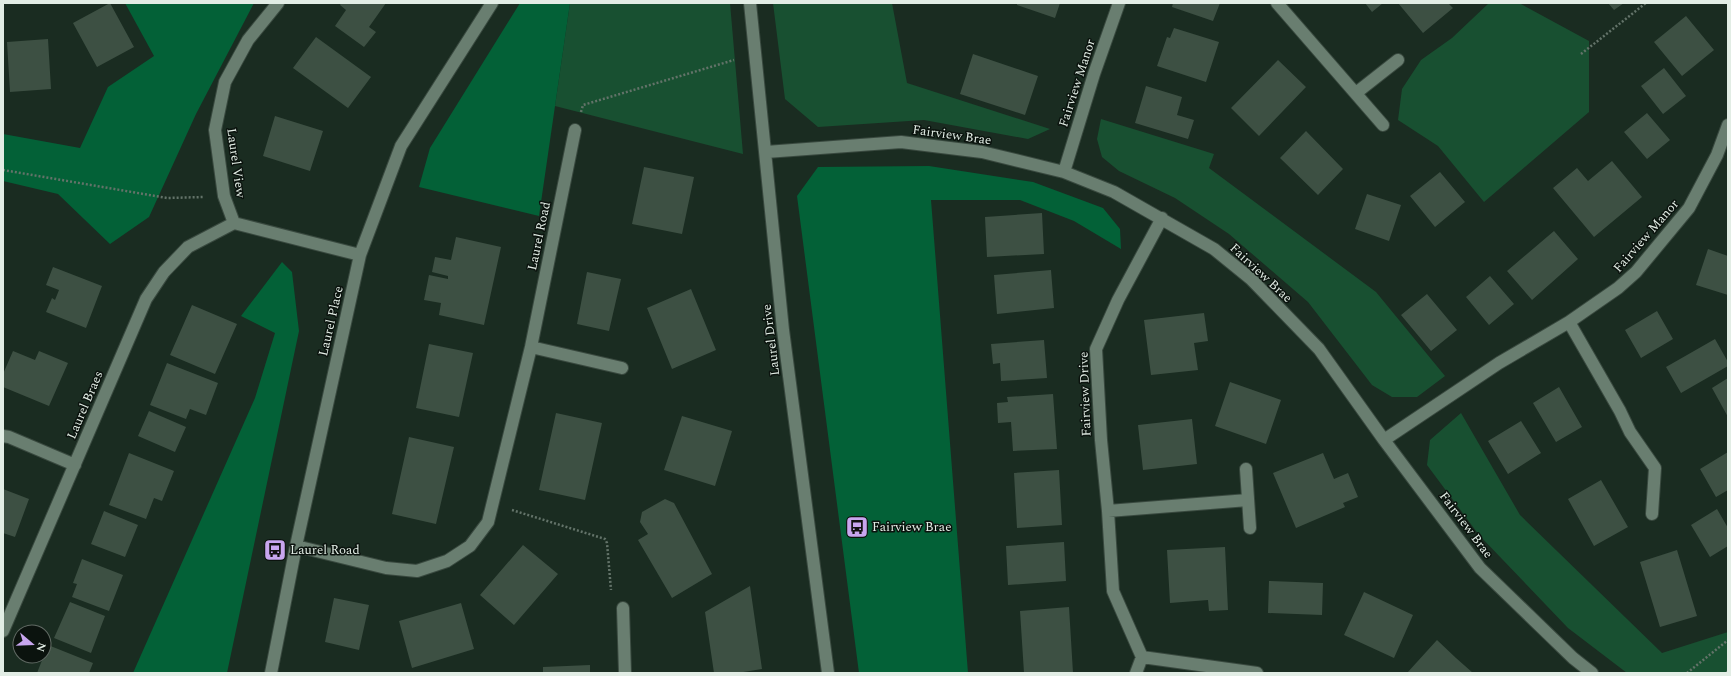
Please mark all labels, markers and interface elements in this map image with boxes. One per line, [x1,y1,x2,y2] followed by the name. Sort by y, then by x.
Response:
[1053,36,1101,130] street label: Fairview Manor
[911,120,993,150] street label: Fairview Brae
[221,127,251,200] street label: Laurel View
[1608,195,1684,277] street label: Fairview Manor
[522,200,556,272] street label: Laurel Road
[1225,239,1297,307] street label: Fairview Brae
[313,284,349,358] street label: Laurel Place
[757,303,785,377] street label: Laurel Drive
[1074,351,1096,437] street label: Fairview Drive
[62,368,108,442] street label: Laurel Braes
[1434,487,1498,563] street label: Fairview Brae
[844,514,870,540] bus stop icon: Fairview Brae
[872,517,951,537] place label: Fairview Brae
[262,537,288,563] bus stop icon: Laurel Road
[290,540,360,560] place label: Laurel Road
[12,624,52,664] north arrow
[31,640,50,654] text: N

